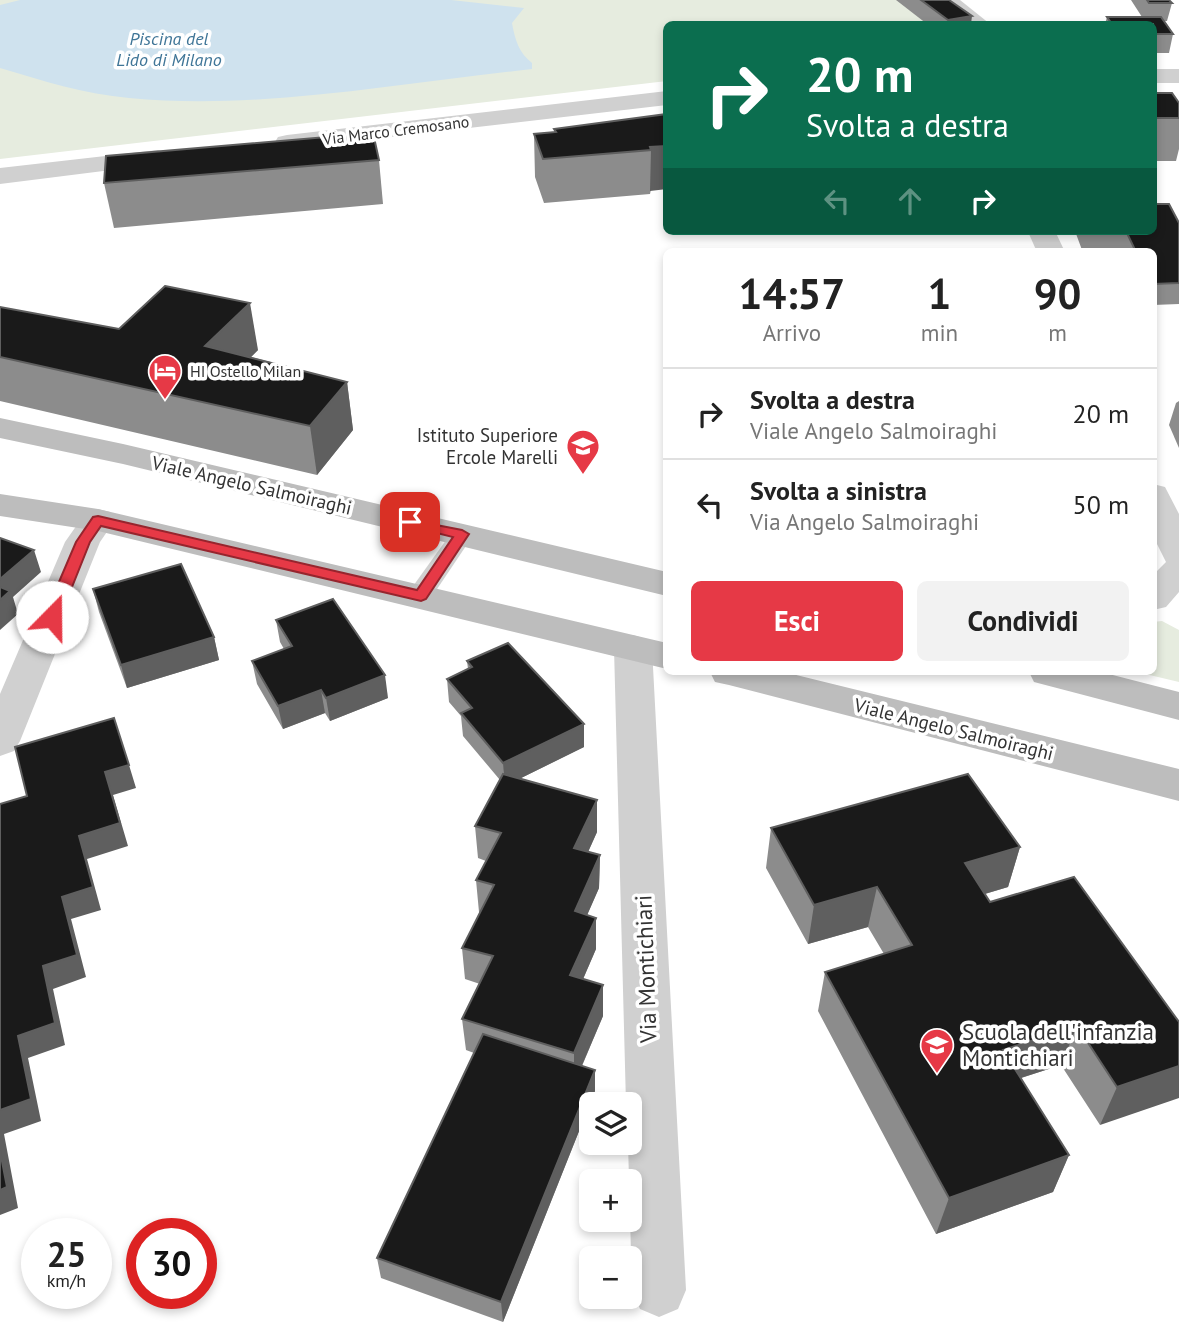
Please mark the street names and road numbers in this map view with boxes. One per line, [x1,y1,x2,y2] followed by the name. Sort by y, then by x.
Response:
[321,111,470,149] street label: Via Marco Cremosano
[149,450,354,520] street label: Viale Angelo Salmoiraghi
[851,692,1056,765] street label: Viale Angelo Salmoiraghi
[628,894,663,1045] street label: Via Montichiari

